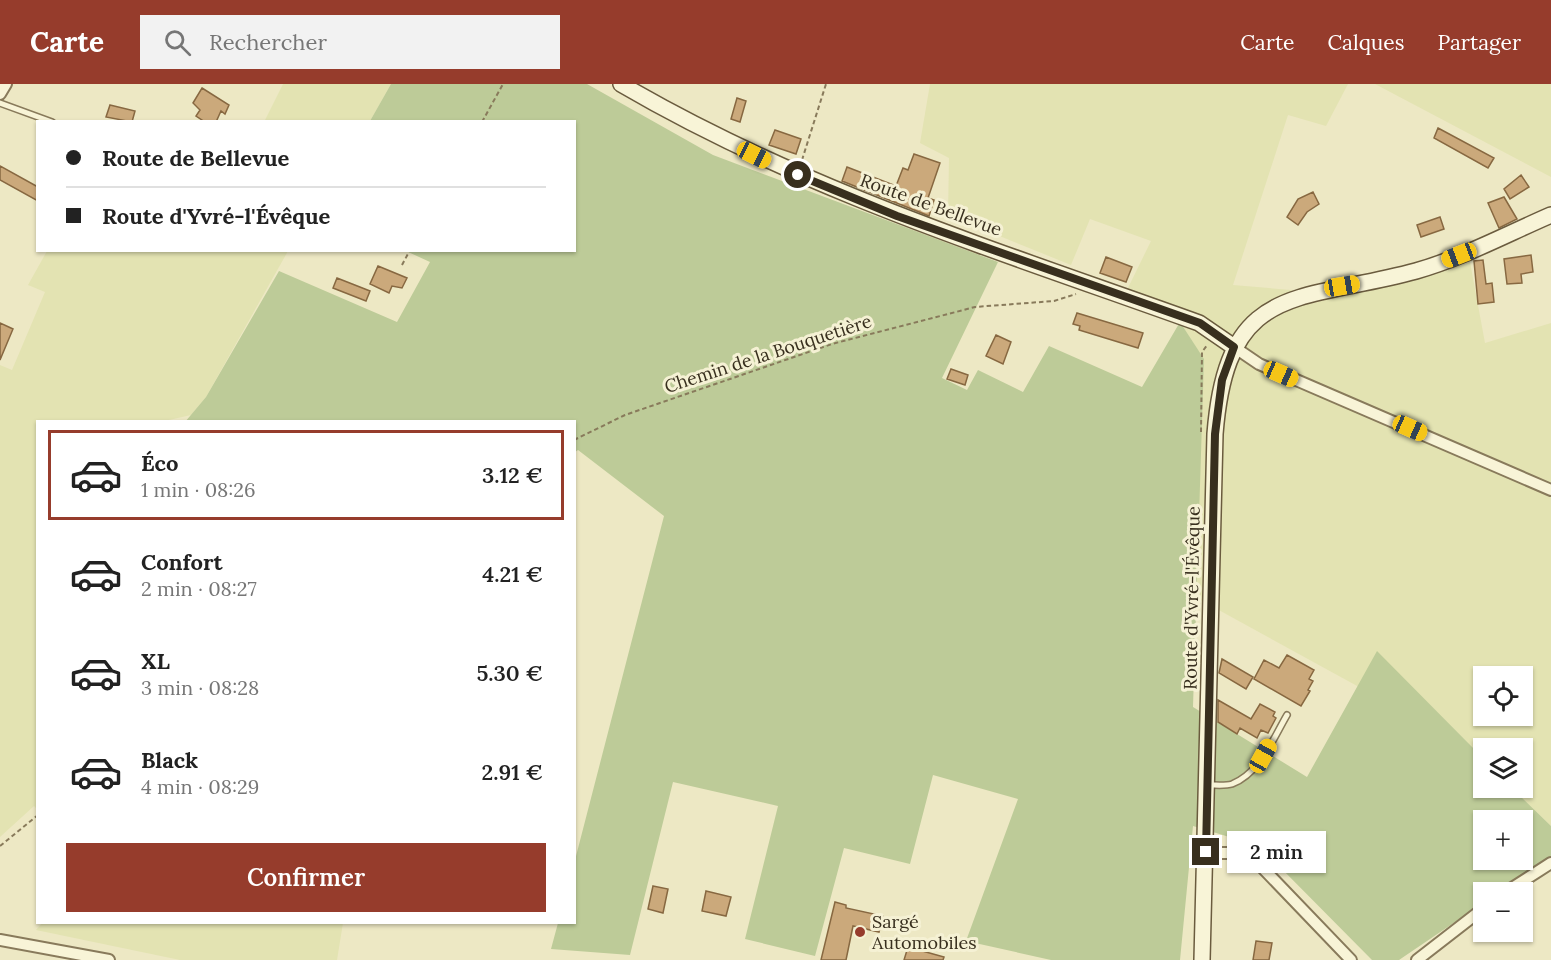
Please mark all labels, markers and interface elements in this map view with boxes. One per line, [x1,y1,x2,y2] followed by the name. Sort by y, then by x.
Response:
[140,15,560,69] search box
[30,24,104,60] text: Carte
[161,26,194,59] icon: search
[209,28,327,56] text: Rechercher
[1240,29,1294,56] text: Carte
[1327,29,1404,56] text: Calques
[1437,29,1521,56] text: Partager
[734,139,774,171] car
[102,144,289,172] text: Route de Bellevue
[784,161,811,188] route start
[857,168,1005,241] street label: Route de Bellevue
[102,202,330,230] text: Route d'Yvré-l'Évêque
[1439,240,1479,270] car
[1323,274,1361,298] car
[661,309,875,398] street label: Chemin de la Bouquetière
[1261,358,1301,390] car
[1390,412,1430,444] car
[69,448,123,502] icon: car
[141,449,178,477] text: Éco
[482,461,543,489] text: 3.12 €
[141,477,256,502] text: 1 min · 08:26
[1178,506,1205,690] street label: Route d'Yvré-l'Évêque
[69,547,123,601] icon: car
[141,548,223,576] text: Confort
[482,560,543,588] text: 4.21 €
[141,576,257,601] text: 2 min · 08:27
[69,646,123,700] icon: car
[141,647,170,675] text: XL
[476,659,543,687] text: 5.30 €
[1473,666,1533,942] map controls
[1473,666,1533,726] button: locate
[141,675,259,700] text: 3 min · 08:28
[1246,736,1280,776] car
[1473,738,1533,798] button: layers
[69,745,123,799] icon: car
[141,746,198,774] text: Black
[481,758,543,786] text: 2.91 €
[141,774,259,799] text: 4 min · 08:29
[1473,810,1533,870] button: +
[1227,831,1326,873] callout: 2 min
[1192,838,1219,865] route end
[1250,839,1303,864] text: 2 min
[66,843,546,912] button: Confirmer
[1473,882,1533,942] button: −
[871,910,977,954] place label: Sargé Automobiles
[853,925,867,939] marker: Sargé Automobiles

